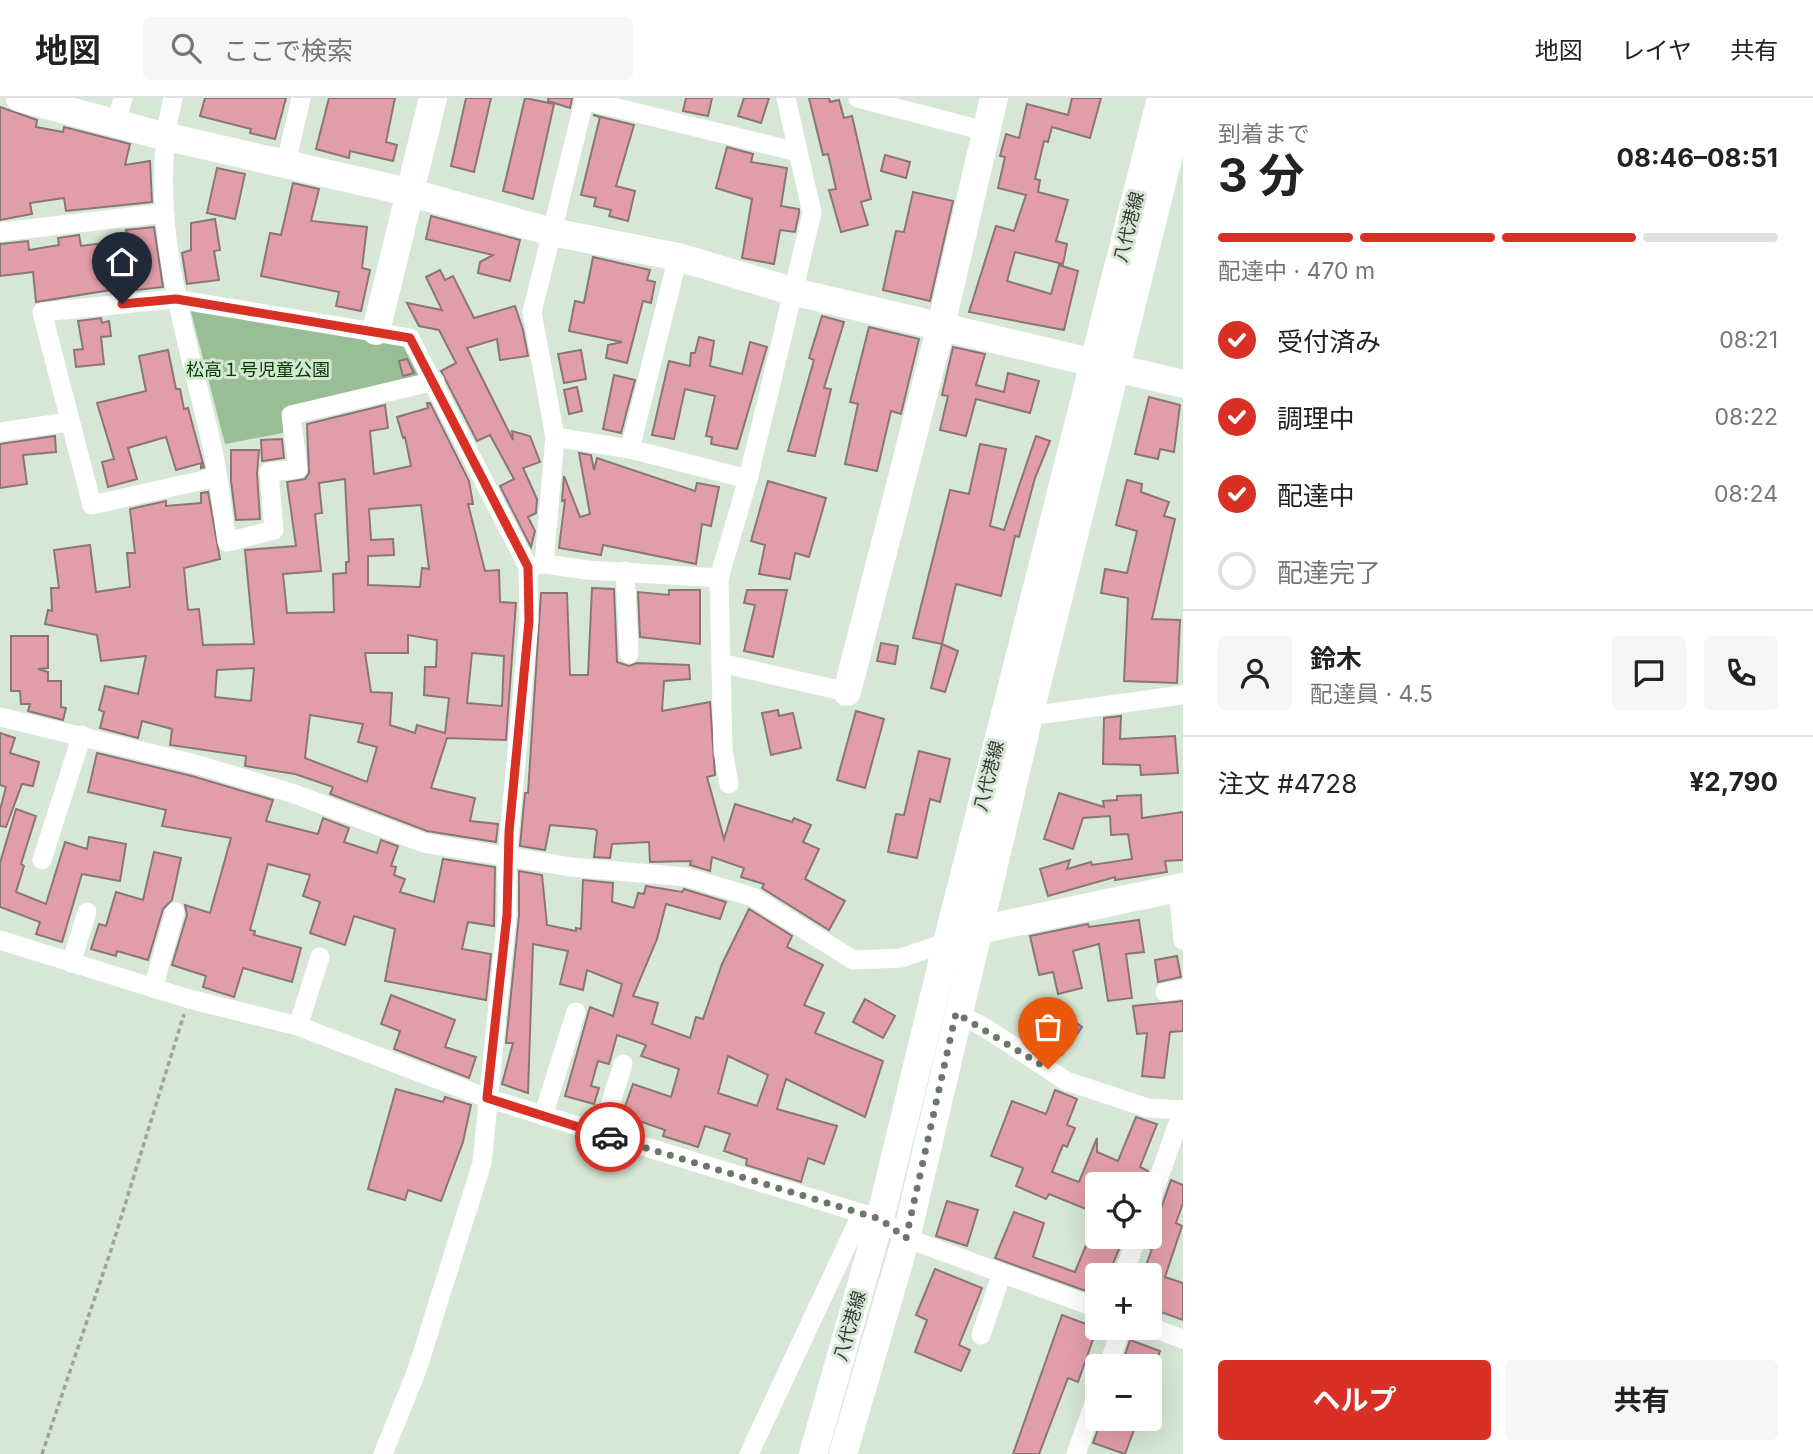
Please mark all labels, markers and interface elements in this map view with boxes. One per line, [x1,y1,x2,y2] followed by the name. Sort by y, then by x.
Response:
[143,17,633,80] search box
[167,29,205,67] icon: search
[35,30,101,70] text: 地図
[223,35,353,66] text: ここで検索
[1535,36,1583,65] text: 地図
[1621,36,1692,65] text: レイヤ
[1730,36,1778,65] text: 共有
[1218,120,1310,148] text: 到着まで
[1616,142,1778,173] text: 08:46–08:51
[1218,147,1305,203] text: 3 分
[1110,189,1147,264] street label: 八代港線
[92,232,152,304] pin
[103,243,141,281] icon: home
[1218,257,1375,285] text: 配達中 · 470 m
[1218,321,1256,359] icon: check
[1277,326,1381,357] text: 受付済み
[1719,326,1778,354] text: 08:21
[186,359,330,380] park label: 松高１号児童公園
[1218,398,1256,436] icon: check
[1277,403,1355,434] text: 調理中
[1715,403,1778,431] text: 08:22
[1218,475,1256,513] icon: check
[1277,480,1355,511] text: 配達中
[1714,480,1778,508] text: 08:24
[1277,557,1381,588] text: 配達完了
[1218,636,1292,710] button: person
[1612,636,1686,710] button: chat
[1704,636,1778,710] button: phone
[1310,643,1362,674] text: 鈴木
[1310,680,1433,708] text: 配達員 · 4.5
[970,738,1007,813] street label: 八代港線
[1689,766,1778,797] text: ¥2,790
[1218,768,1357,799] text: 注文 #4728
[1018,997,1078,1069] pin
[1029,1008,1067,1046] icon: bag
[575,1102,645,1172] courier
[591,1118,629,1156] icon: car
[1085,1172,1162,1431] map controls
[1085,1172,1162,1249] button: locate
[1085,1263,1162,1340] button: +
[830,1288,870,1363] street label: 八代港線
[1085,1354,1162,1431] button: −
[1218,1360,1491,1440] button: ヘルプ
[1505,1360,1778,1440] button: 共有

